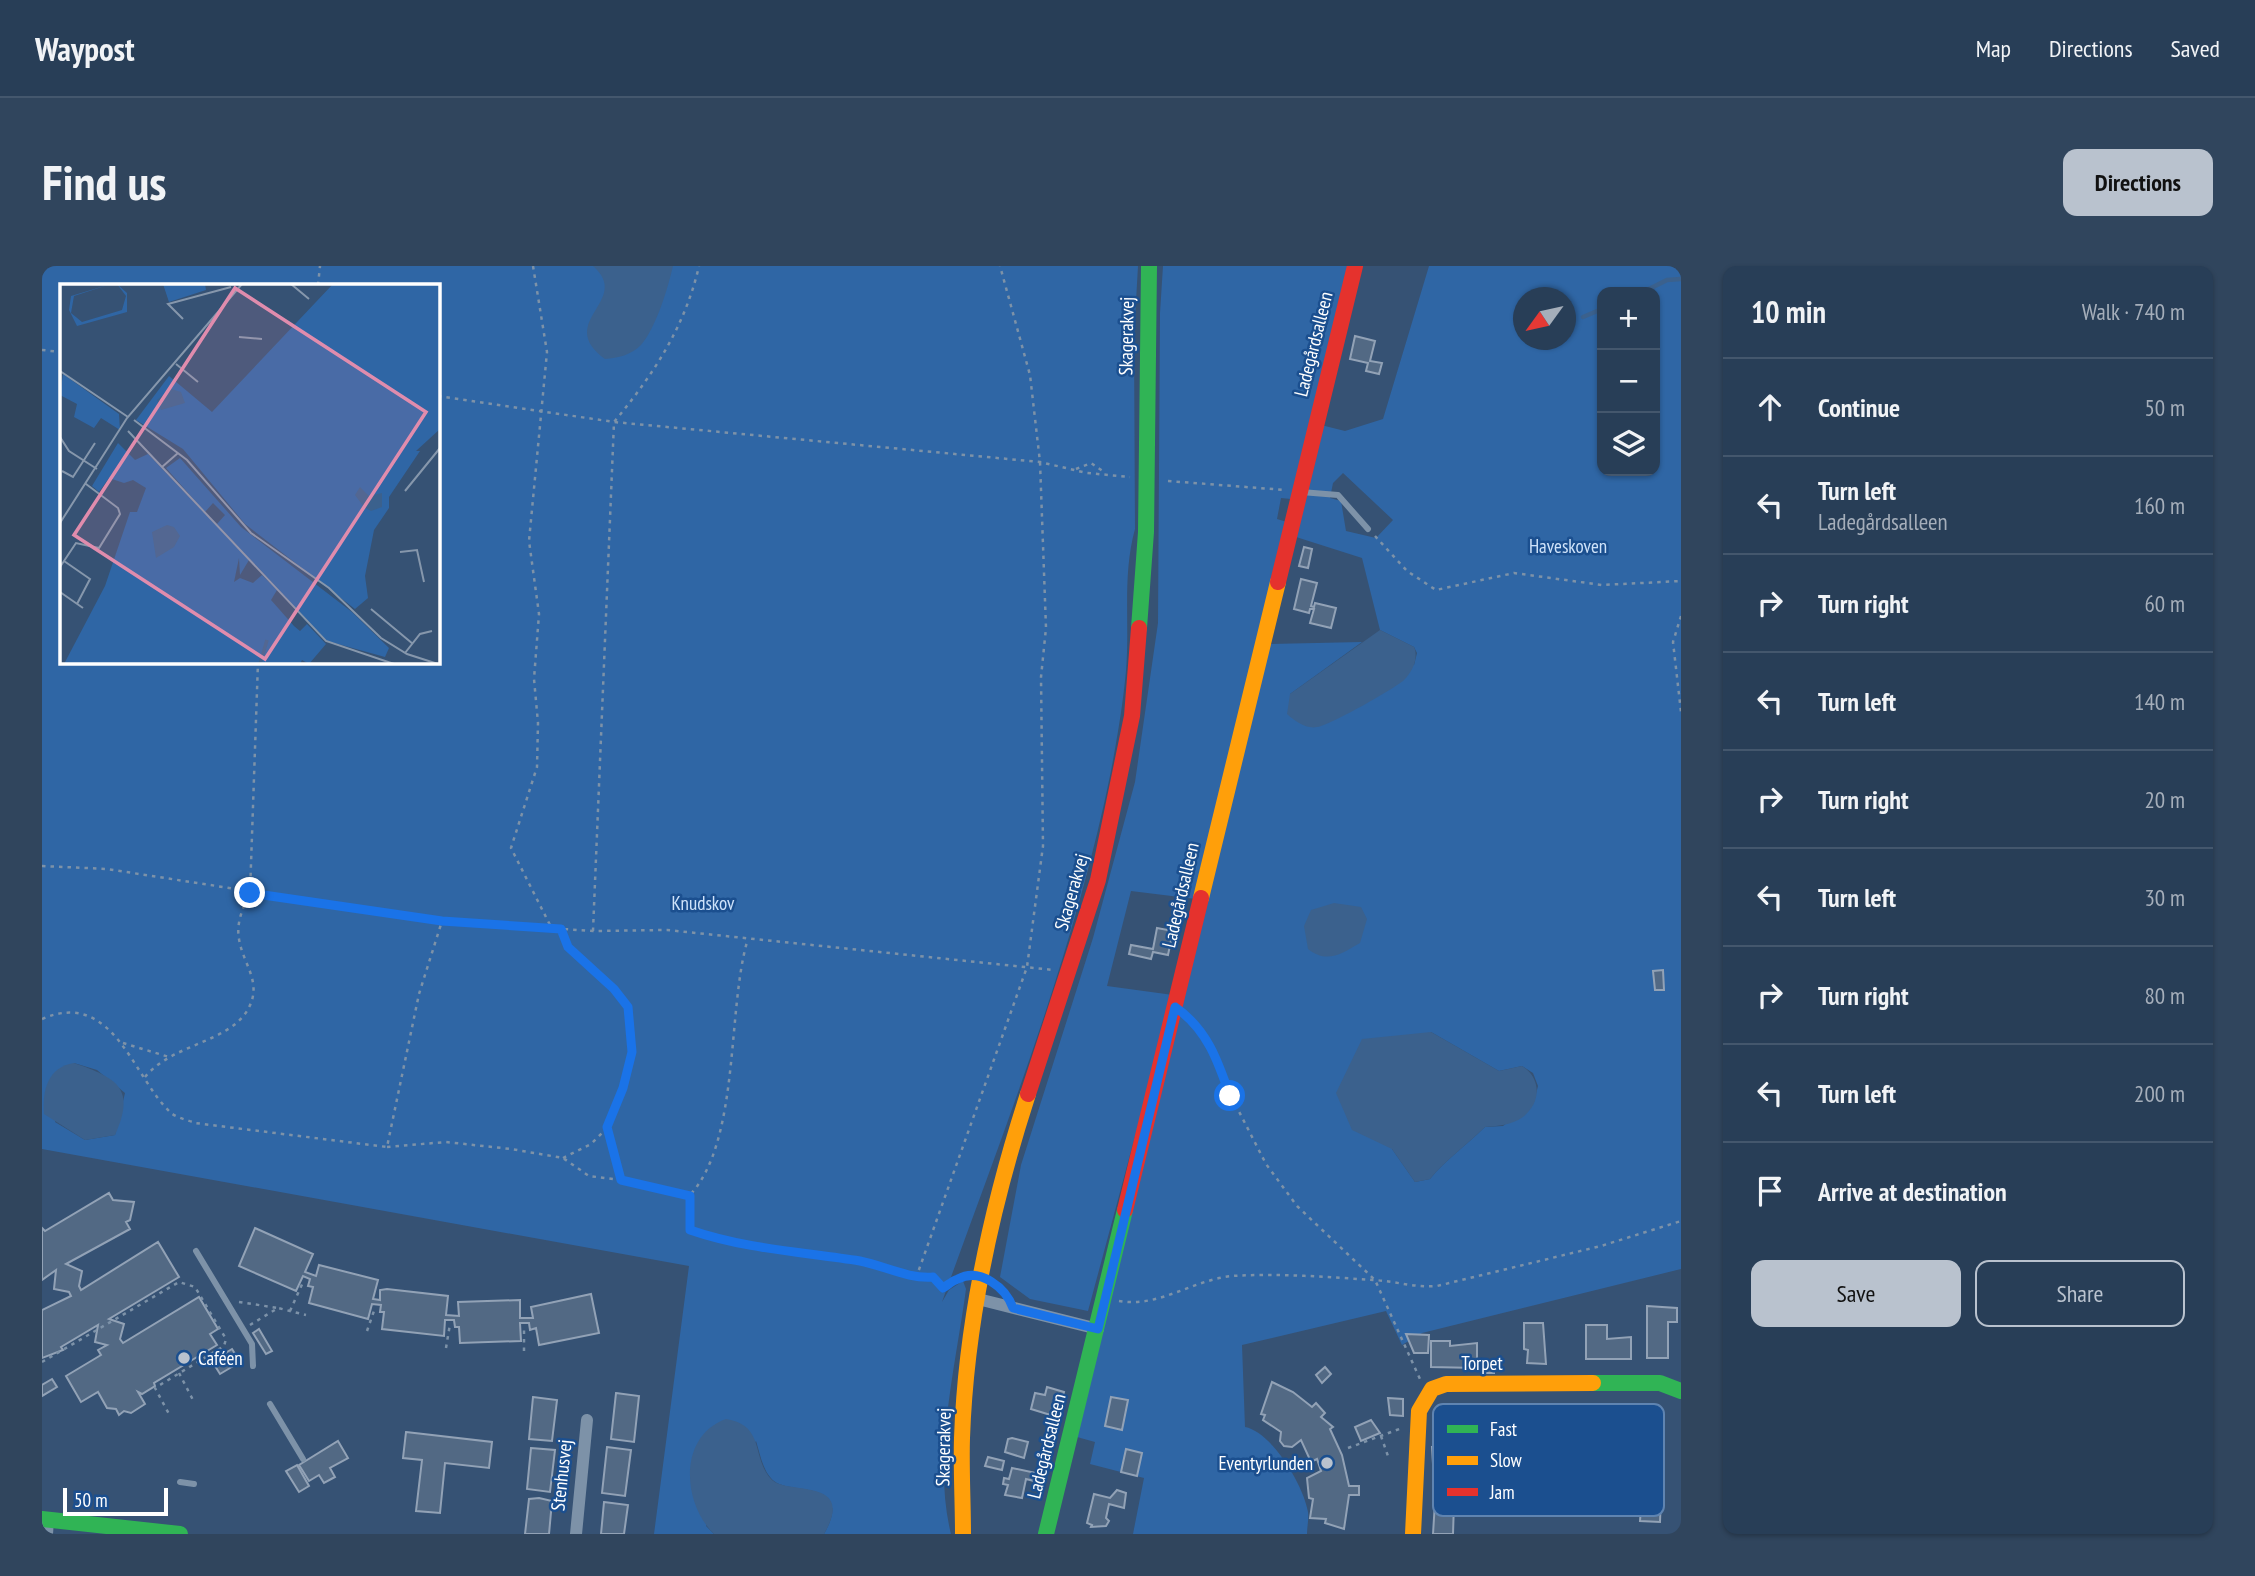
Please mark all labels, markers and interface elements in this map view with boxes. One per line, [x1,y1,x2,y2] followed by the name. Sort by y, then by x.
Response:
[35,27,135,70] text: Waypost
[1976,33,2011,64] text: Map
[2049,33,2133,64] text: Directions
[2171,33,2220,64] text: Saved
[2063,149,2213,216] button: Directions
[42,150,166,214] text: Find us
[60,284,439,663] inset map
[1513,287,1576,350] north arrow
[1597,287,1660,476] map controls
[1597,287,1660,350] button: +
[1288,289,1338,399] street label: Ladegårdsalleen
[1751,292,1826,331] text: 10 min
[1113,296,1139,376] street label: Skagerakvej
[2082,297,2185,326] text: Walk · 740 m
[1597,350,1660,413] button: −
[1751,388,1789,426] icon: ahead
[1818,391,1900,424] text: Continue
[2144,393,2185,422] text: 50 m
[1597,413,1660,476] button: layers
[1818,474,1896,507] text: Turn left
[1751,486,1789,524] icon: left
[2134,491,2185,520] text: 160 m
[1818,507,1948,536] text: Ladegårdsalleen
[1529,534,1607,558] park label: Haveskoven
[1751,584,1789,622] icon: right
[1818,587,1909,620] text: Turn right
[2144,589,2185,618] text: 60 m
[1751,682,1789,720] icon: left
[1818,685,1896,718] text: Turn left
[2134,687,2185,716] text: 140 m
[1751,780,1789,818] icon: right
[1818,783,1909,816] text: Turn right
[2144,785,2185,814] text: 20 m
[1156,840,1204,950] street label: Ladegårdsalleen
[1049,851,1093,933] street label: Skagerakvej
[234,877,265,908] route end
[1751,878,1789,916] icon: left
[1818,881,1896,914] text: Turn left
[2144,883,2185,912] text: 30 m
[672,891,735,915] park label: Knudskov
[1751,976,1789,1014] icon: right
[1818,979,1909,1012] text: Turn right
[2144,981,2185,1010] text: 80 m
[1751,1074,1789,1112] icon: left
[1818,1077,1896,1110] text: Turn left
[2134,1079,2185,1108] text: 200 m
[1214,1080,1245,1111] route start
[1751,1172,1789,1210] icon: arrive
[1818,1175,2007,1208] text: Arrive at destination
[1751,1260,1961,1327] button: Save
[1975,1260,2185,1327] button: Share
[198,1346,243,1370] place label: Caféen
[176,1350,192,1366] marker: Caféen
[1461,1351,1503,1375] street label: Torpet
[1021,1391,1071,1501] street label: Ladegårdsalleen
[1433,1404,1664,1516] legend
[930,1407,956,1487] street label: Skagerakvej
[1490,1417,1518,1441] text: Fast
[545,1438,577,1512] street label: Stenhusvej
[1490,1448,1523,1472] text: Slow
[1218,1451,1313,1475] place label: Eventyrlunden
[1319,1455,1335,1471] marker: Eventyrlunden
[1489,1480,1515,1504] text: Jam
[63,1485,168,1517] scale bar
[74,1488,108,1512] text: 50 m

